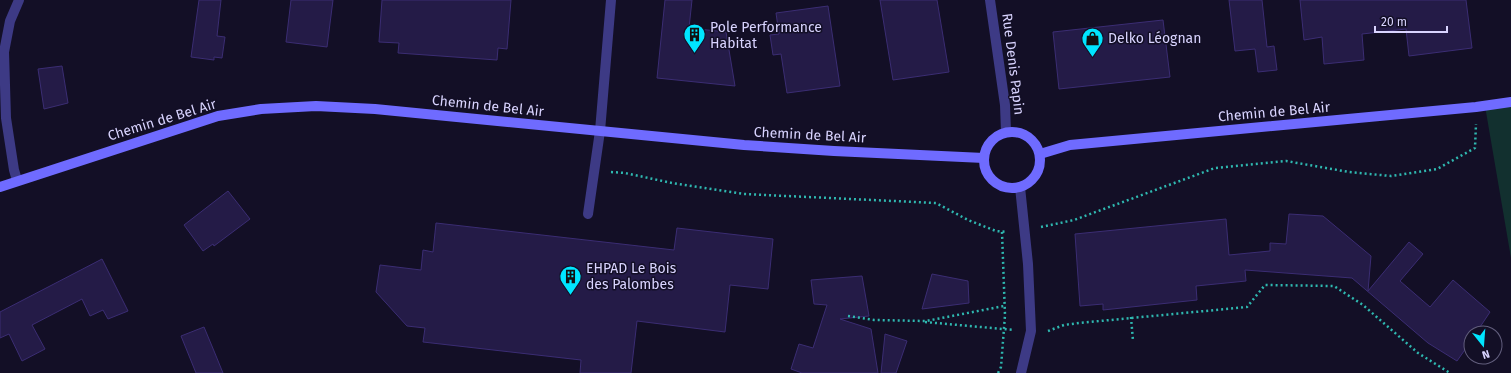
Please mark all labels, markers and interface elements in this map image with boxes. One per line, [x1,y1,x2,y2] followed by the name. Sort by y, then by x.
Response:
[1375,8,1447,34] scale bar
[998,12,1028,116] street label: Rue Denis Papin
[1381,15,1407,29] text: 20 m
[710,19,822,52] place label: Pole Performance Habitat
[681,22,707,55] building icon: Pole Performance Habitat
[1079,25,1105,58] shop icon: Delko Léognan
[1108,30,1201,47] place label: Delko Léognan
[431,92,545,120] street label: Chemin de Bel Air
[106,95,219,145] street label: Chemin de Bel Air
[1217,99,1331,125] street label: Chemin de Bel Air
[753,124,867,146] street label: Chemin de Bel Air
[586,260,677,293] place label: EHPAD Le Bois des Palombes
[557,263,583,296] building icon: EHPAD Le Bois des Palombes
[1463,325,1503,365] north arrow
[1480,347,1491,361] text: N

